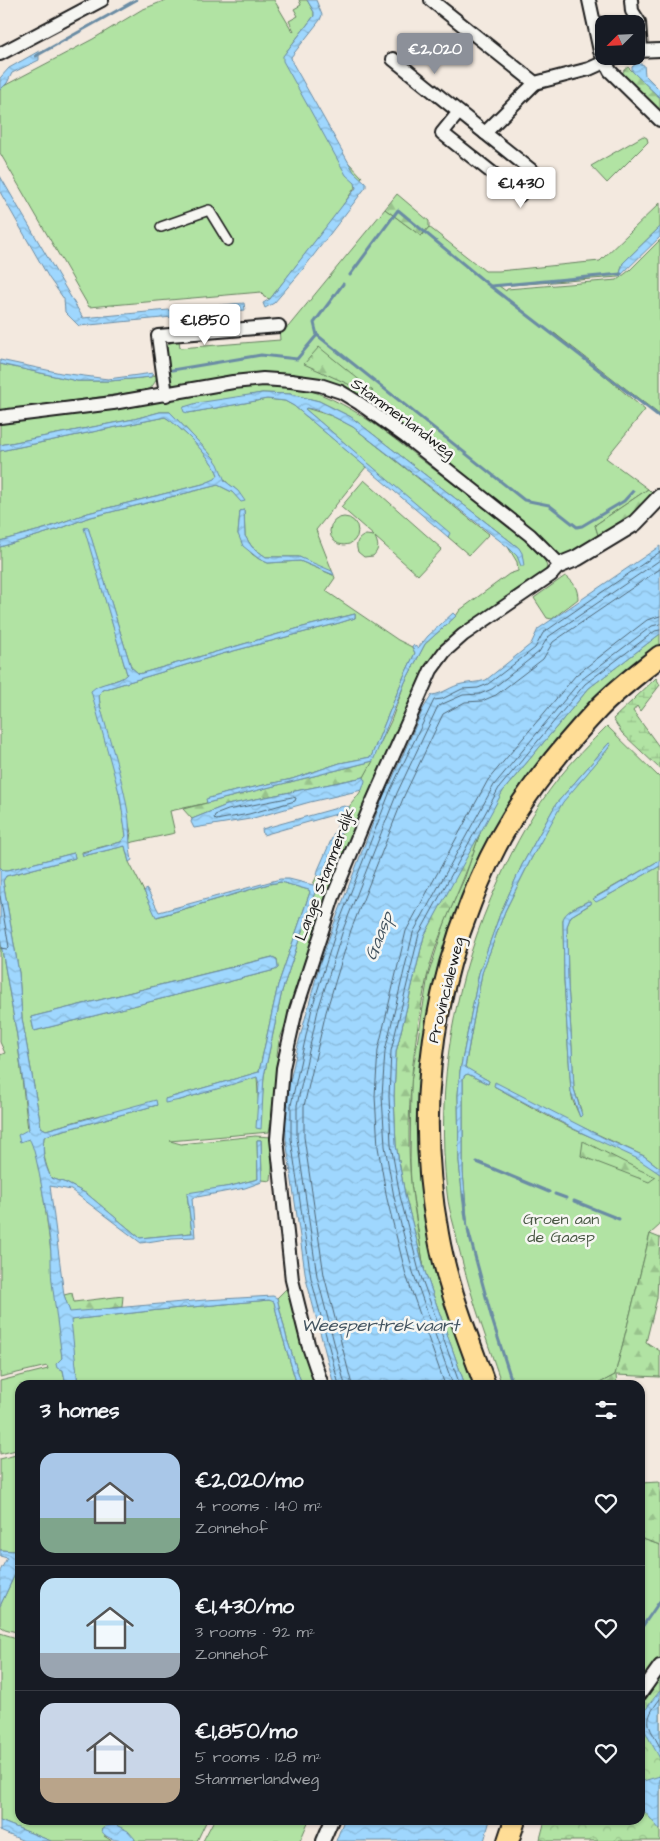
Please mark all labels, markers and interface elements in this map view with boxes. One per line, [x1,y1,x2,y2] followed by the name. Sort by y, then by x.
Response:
[595,15,645,65] north arrow
[595,15,645,65] map controls
[394,32,476,75] pin: €2,020
[408,38,462,60] text: €2,020
[480,166,562,209] pin: €1,430
[498,172,544,194] text: €1,430
[164,304,246,346] pin: €1,850
[180,309,230,331] text: €1,850
[346,373,460,464] street label: Stammerlandweg
[289,804,362,944] street label: Lange Stammerdijk
[358,906,401,964] water label: Gaasp
[422,935,471,1046] street label: Provincialeweg
[523,1208,599,1248] park label: Groen aan de Gaasp
[301,1313,461,1338] water label: Weespertrekvaart
[40,1396,120,1425] text: 3 homes
[592,1396,620,1424] icon: filters
[195,1466,304,1495] text: €2,020/mo
[80,1473,140,1533] icon: home
[592,1489,620,1517] icon: heart
[195,1495,323,1517] text: 4 rooms · 140 m²
[195,1517,268,1539] text: Zonnehof
[195,1592,294,1621] text: €1,430/mo
[80,1598,140,1658] icon: home
[592,1614,620,1642] icon: heart
[195,1621,315,1643] text: 3 rooms · 92 m²
[195,1643,268,1665] text: Zonnehof
[195,1717,298,1746] text: €1,850/mo
[80,1723,140,1783] icon: home
[592,1739,620,1767] icon: heart
[195,1746,322,1768] text: 5 rooms · 128 m²
[195,1768,319,1790] text: Stammerlandweg

